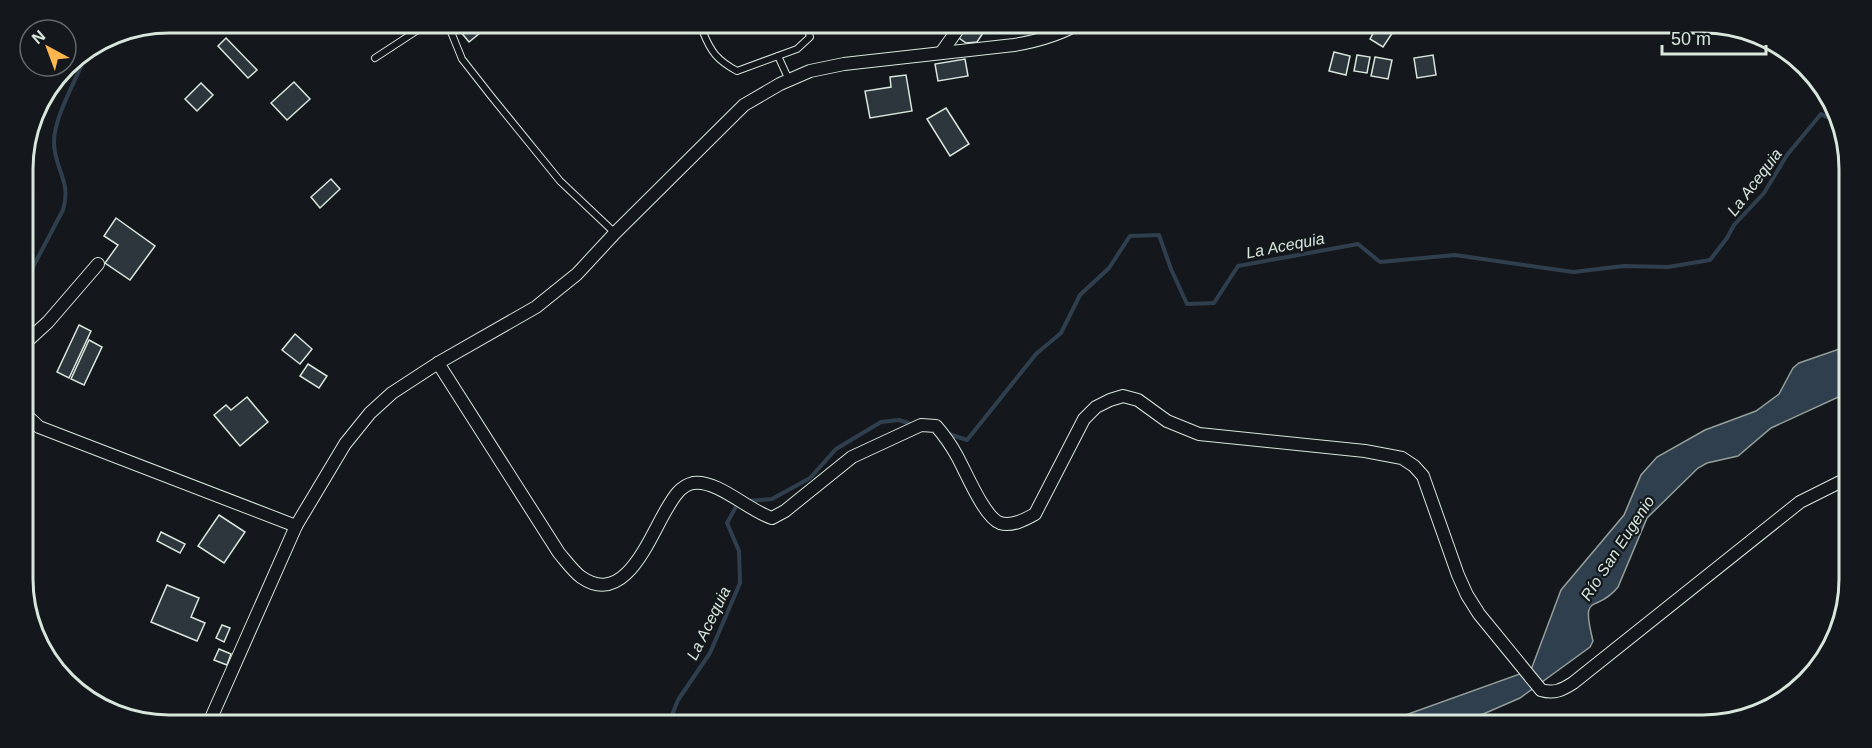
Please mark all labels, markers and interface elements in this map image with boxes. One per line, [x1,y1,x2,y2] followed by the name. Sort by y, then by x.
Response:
[18,18,78,78] north arrow
[1662,18,1766,56] scale bar
[29,27,48,47] text: N
[1671,29,1711,49] text: 50 m
[1724,145,1785,219] water label: La Acequia
[1244,230,1326,261] water label: La Acequia
[1577,493,1658,604] water label: Río San Eugenio
[683,584,734,663] water label: La Acequia

